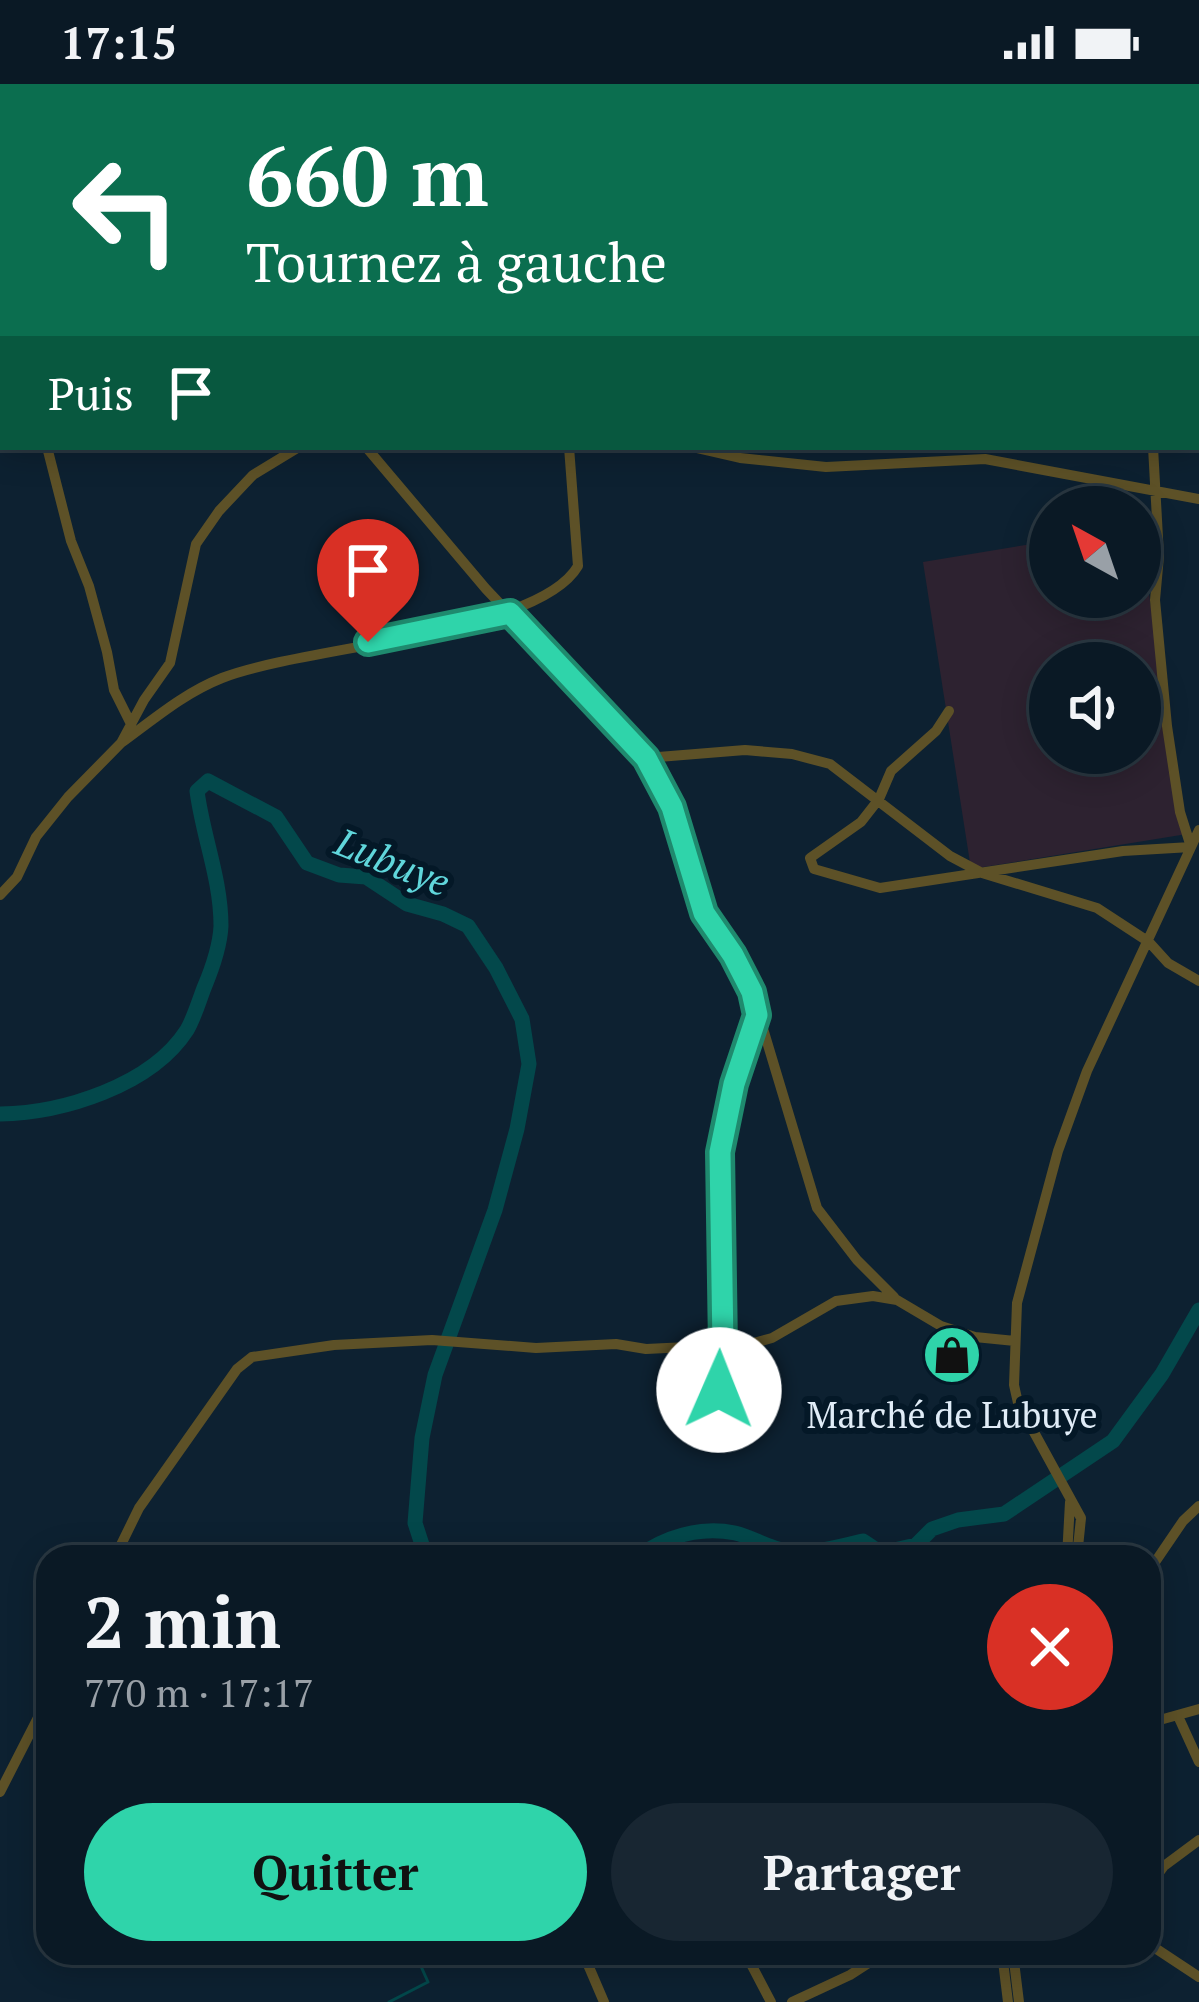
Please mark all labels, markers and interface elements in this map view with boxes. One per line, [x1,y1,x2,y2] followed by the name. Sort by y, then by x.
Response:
[60,12,177,72] text: 17:15
[246,119,489,230] text: 660 m
[48,132,204,288] icon: left
[246,226,667,297] text: Tournez à gauche
[158,360,224,426] icon: arrive
[48,363,134,423] text: Puis
[1029,486,1161,618] north arrow
[1029,486,1161,774] map controls
[317,519,419,642] pin
[335,537,401,603] icon: arrive
[1029,642,1161,774] button: sound
[327,814,458,907] water label: Lubuye
[921,1324,983,1386] shop icon: Marché de Lubuye
[656,1327,782,1453] position arrow
[806,1391,1098,1438] place label: Marché de Lubuye
[84,1573,281,1669] text: 2 min
[987,1584,1113,1710] button: close
[84,1666,314,1718] text: 770 m · 17:17
[84,1803,587,1941] button: Quitter
[611,1803,1113,1941] button: Partager

